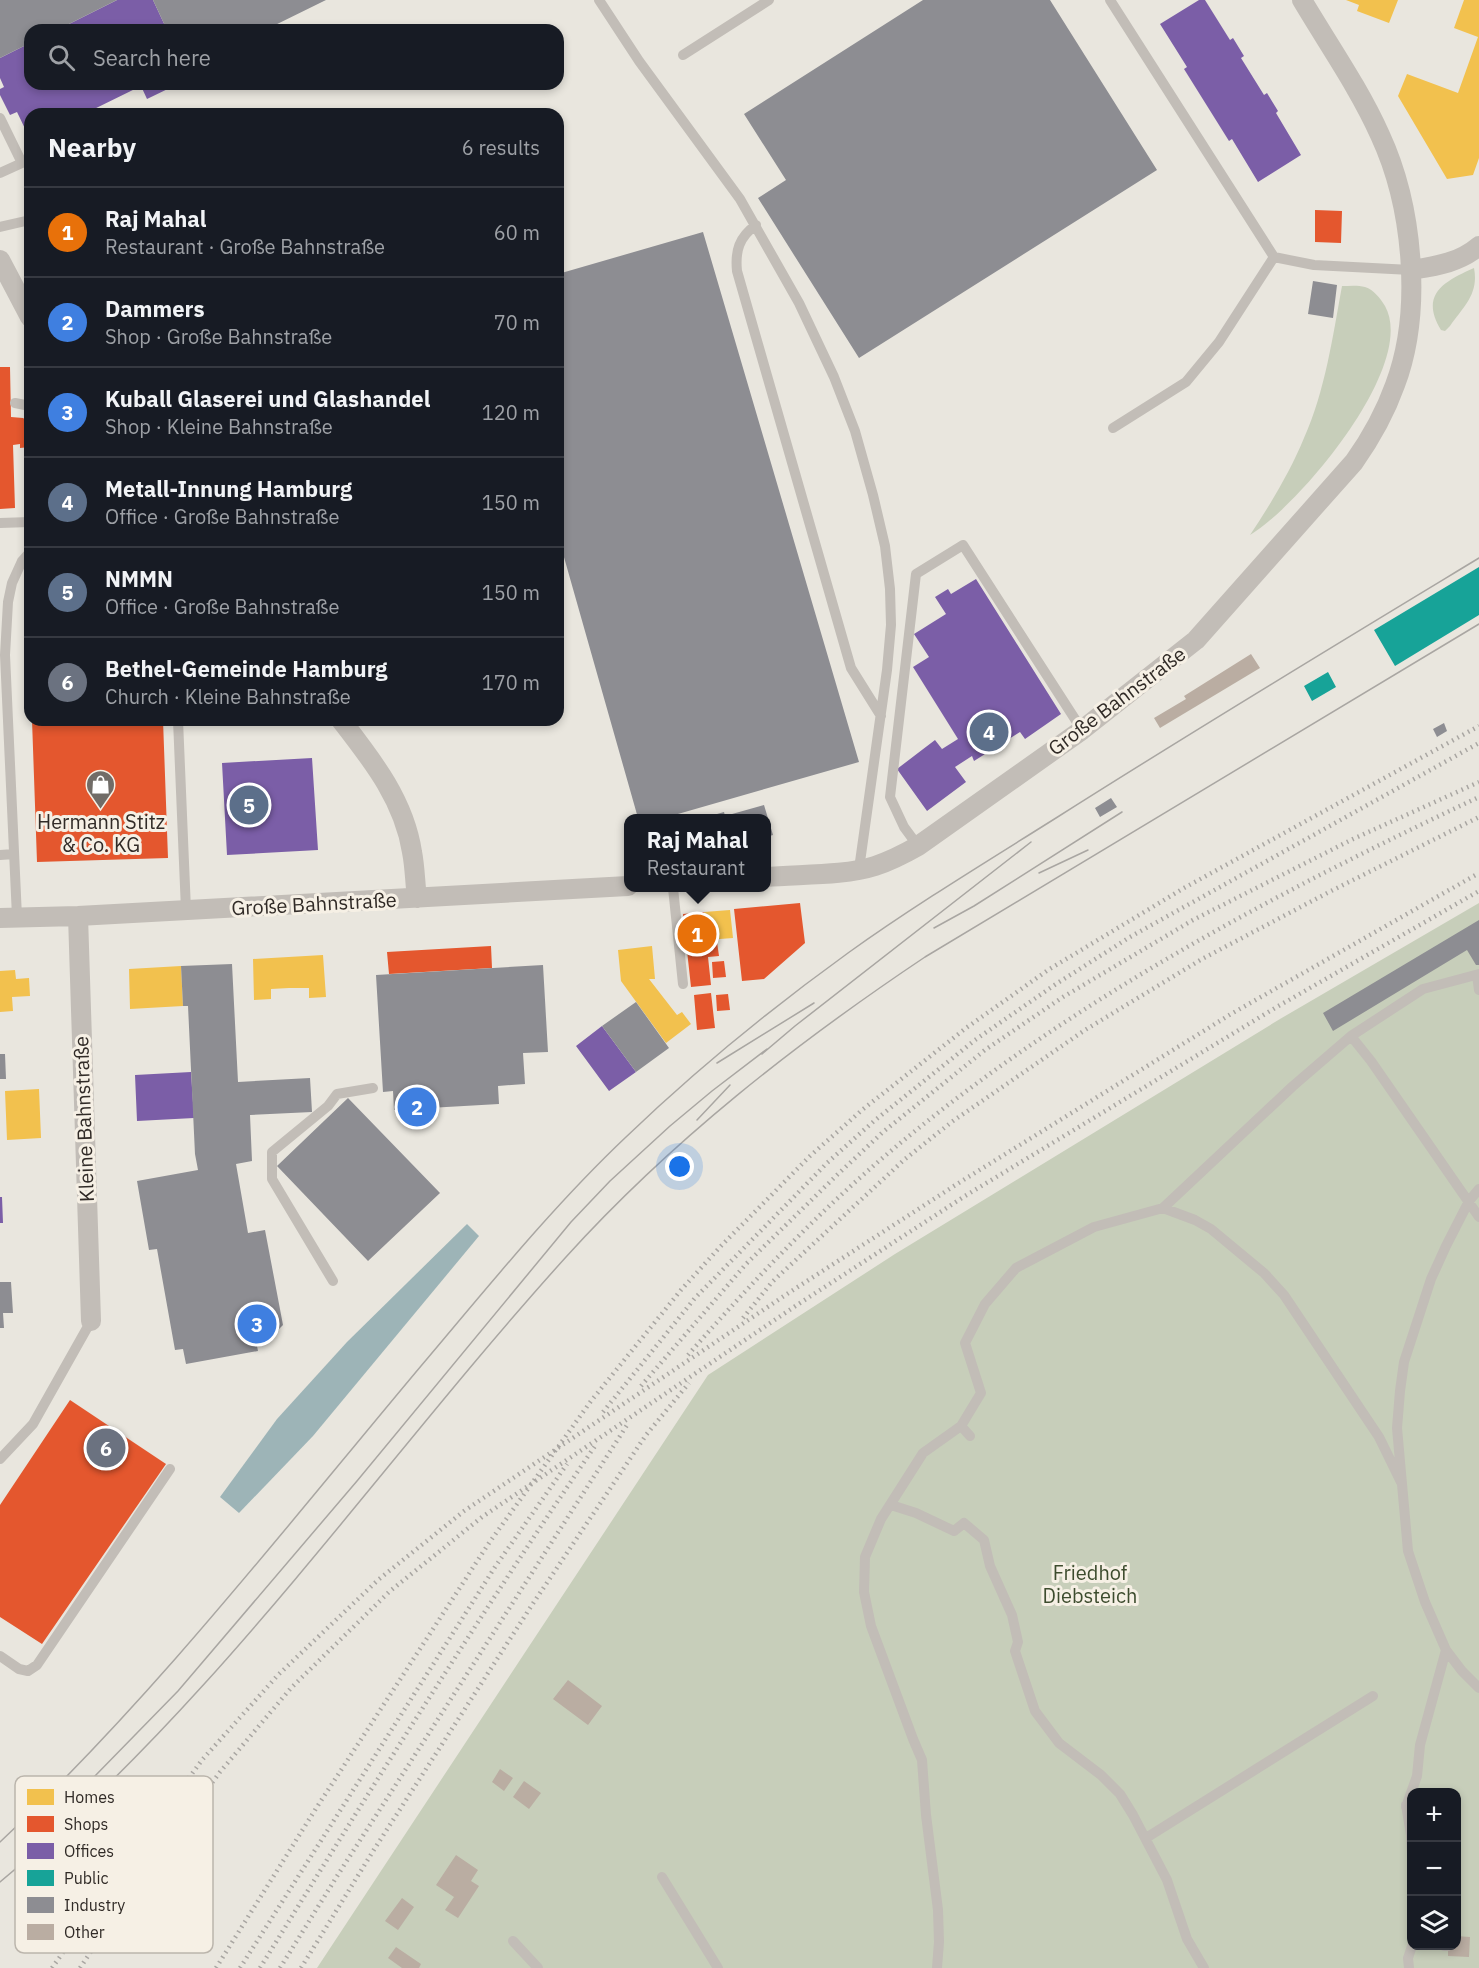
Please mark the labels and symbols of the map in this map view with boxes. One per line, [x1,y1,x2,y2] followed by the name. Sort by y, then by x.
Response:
[1042,640,1191,761] street label: Große Bahnstraße
[970,710,1008,754] pin: 4
[85,768,117,810] shop icon: Hermann Stitz & Co. KG
[230,782,268,828] pin: 5
[37,808,165,858] place label: Hermann Stitz & Co. KG
[231,886,397,921] street label: Große Bahnstraße
[678,912,716,956] pin: 1
[67,1036,100,1202] street label: Kleine Bahnstraße
[398,1084,436,1130] pin: 2
[665,1152,694,1181] your location
[238,1302,276,1346] pin: 3
[86,1426,126,1470] pin: 6
[1043,1559,1137,1609] park label: Friedhof Diebsteich
[15,1776,213,1953] legend
[64,1787,115,1807] text: Homes
[64,1814,108,1834] text: Shops
[64,1841,114,1861] text: Offices
[64,1868,108,1888] text: Public
[64,1895,125,1915] text: Industry
[64,1922,105,1942] text: Other

